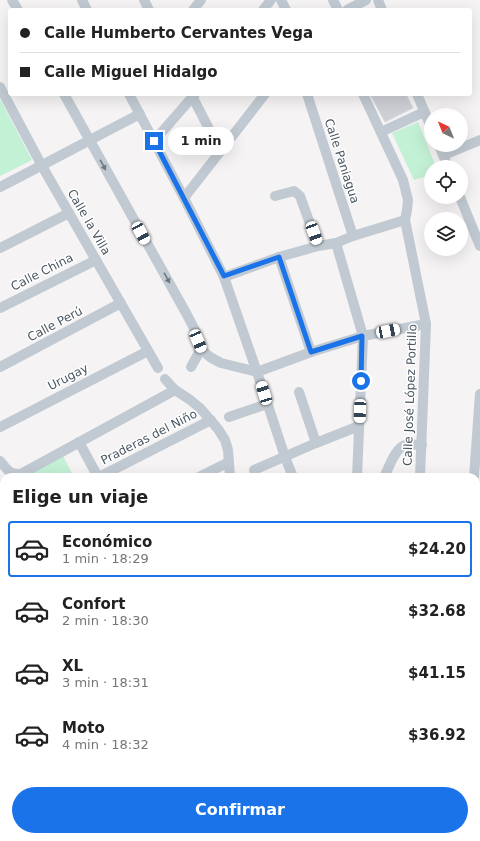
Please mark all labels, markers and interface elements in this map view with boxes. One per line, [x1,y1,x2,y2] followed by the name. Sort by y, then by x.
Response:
[44,24,313,42] text: Calle Humberto Cervantes Vega
[44,63,218,81] text: Calle Miguel Hidalgo
[424,108,468,152] north arrow
[424,108,468,256] map controls
[322,117,362,205] street label: Calle Paniagua
[168,127,234,155] callout: 1 min
[145,132,163,150] route end
[181,133,221,148] text: 1 min
[100,159,106,171] one-way arrow
[424,160,468,204] button: locate
[65,187,113,257] street label: Calle la Villa
[424,212,468,256] button: layers
[130,220,152,246] car
[304,220,324,246] car
[9,250,75,294] street label: Calle China
[163,272,170,284] one-way arrow
[25,304,85,344] street label: Calle Perú
[375,323,401,339] car
[401,324,419,466] street label: Calle José López Portillo
[188,328,208,354] car
[45,361,91,393] street label: Urugay
[352,372,370,390] route start
[255,380,273,406] car
[354,399,366,423] car
[99,407,199,467] street label: Praderas del Niño
[12,486,148,507] text: Elige un viaje
[14,531,50,567] icon: car
[62,533,152,551] text: Económico
[408,540,466,558] text: $24.20
[62,551,149,566] text: 1 min · 18:29
[14,593,50,629] icon: car
[62,595,125,613] text: Confort
[408,602,466,620] text: $32.68
[62,613,149,628] text: 2 min · 18:30
[14,655,50,691] icon: car
[62,657,83,675] text: XL
[408,664,466,682] text: $41.15
[62,675,149,690] text: 3 min · 18:31
[14,717,50,753] icon: car
[62,719,105,737] text: Moto
[408,726,466,744] text: $36.92
[62,737,149,752] text: 4 min · 18:32
[12,787,468,833] button: Confirmar

